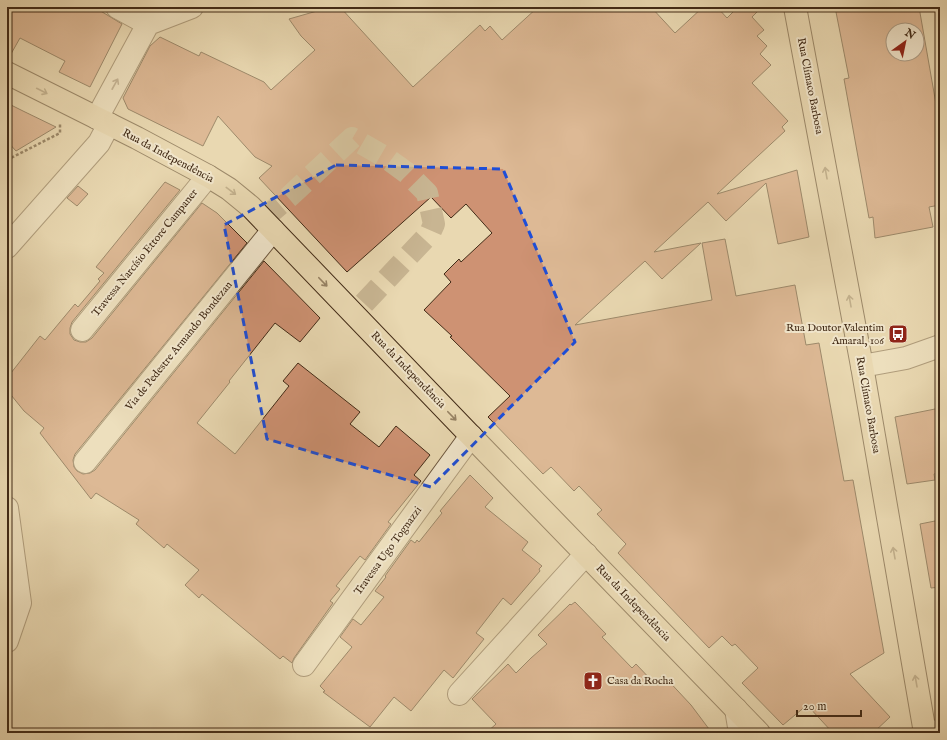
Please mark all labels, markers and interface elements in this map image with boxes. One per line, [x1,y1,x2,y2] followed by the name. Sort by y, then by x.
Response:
[885,22,925,62] north arrow
[901,25,918,43] text: N
[794,37,826,136] street label: Rua Clímaco Barbosa
[112,78,120,90] one-way arrow
[35,88,47,95] one-way arrow
[120,126,216,186] street label: Rua da Independência
[822,167,830,180] one-way arrow
[89,186,201,320] street label: Travessa Narcísio Ettore Campaner
[225,187,236,195] one-way arrow
[318,277,328,287] one-way arrow
[122,278,236,414] street label: Via de Pedestre Armando Bondezan
[845,294,853,307] one-way arrow
[786,321,884,348] place label: Rua Doutor Valentim Amaral, 106
[887,323,909,345] bus stop icon: Rua Doutor Valentim Amaral, 106
[368,329,449,412] street label: Rua da Independência
[853,356,883,455] street label: Rua Clímaco Barbosa
[447,411,457,421] one-way arrow
[351,504,425,598] street label: Travessa Ugo Tognazzi
[890,547,898,560] one-way arrow
[593,562,674,645] street label: Rua da Independência
[582,670,604,692] church icon: Casa da Rocha
[607,674,673,688] place label: Casa da Rocha
[912,675,920,688] one-way arrow
[797,692,861,718] scale bar
[803,699,826,714] text: 20 m

